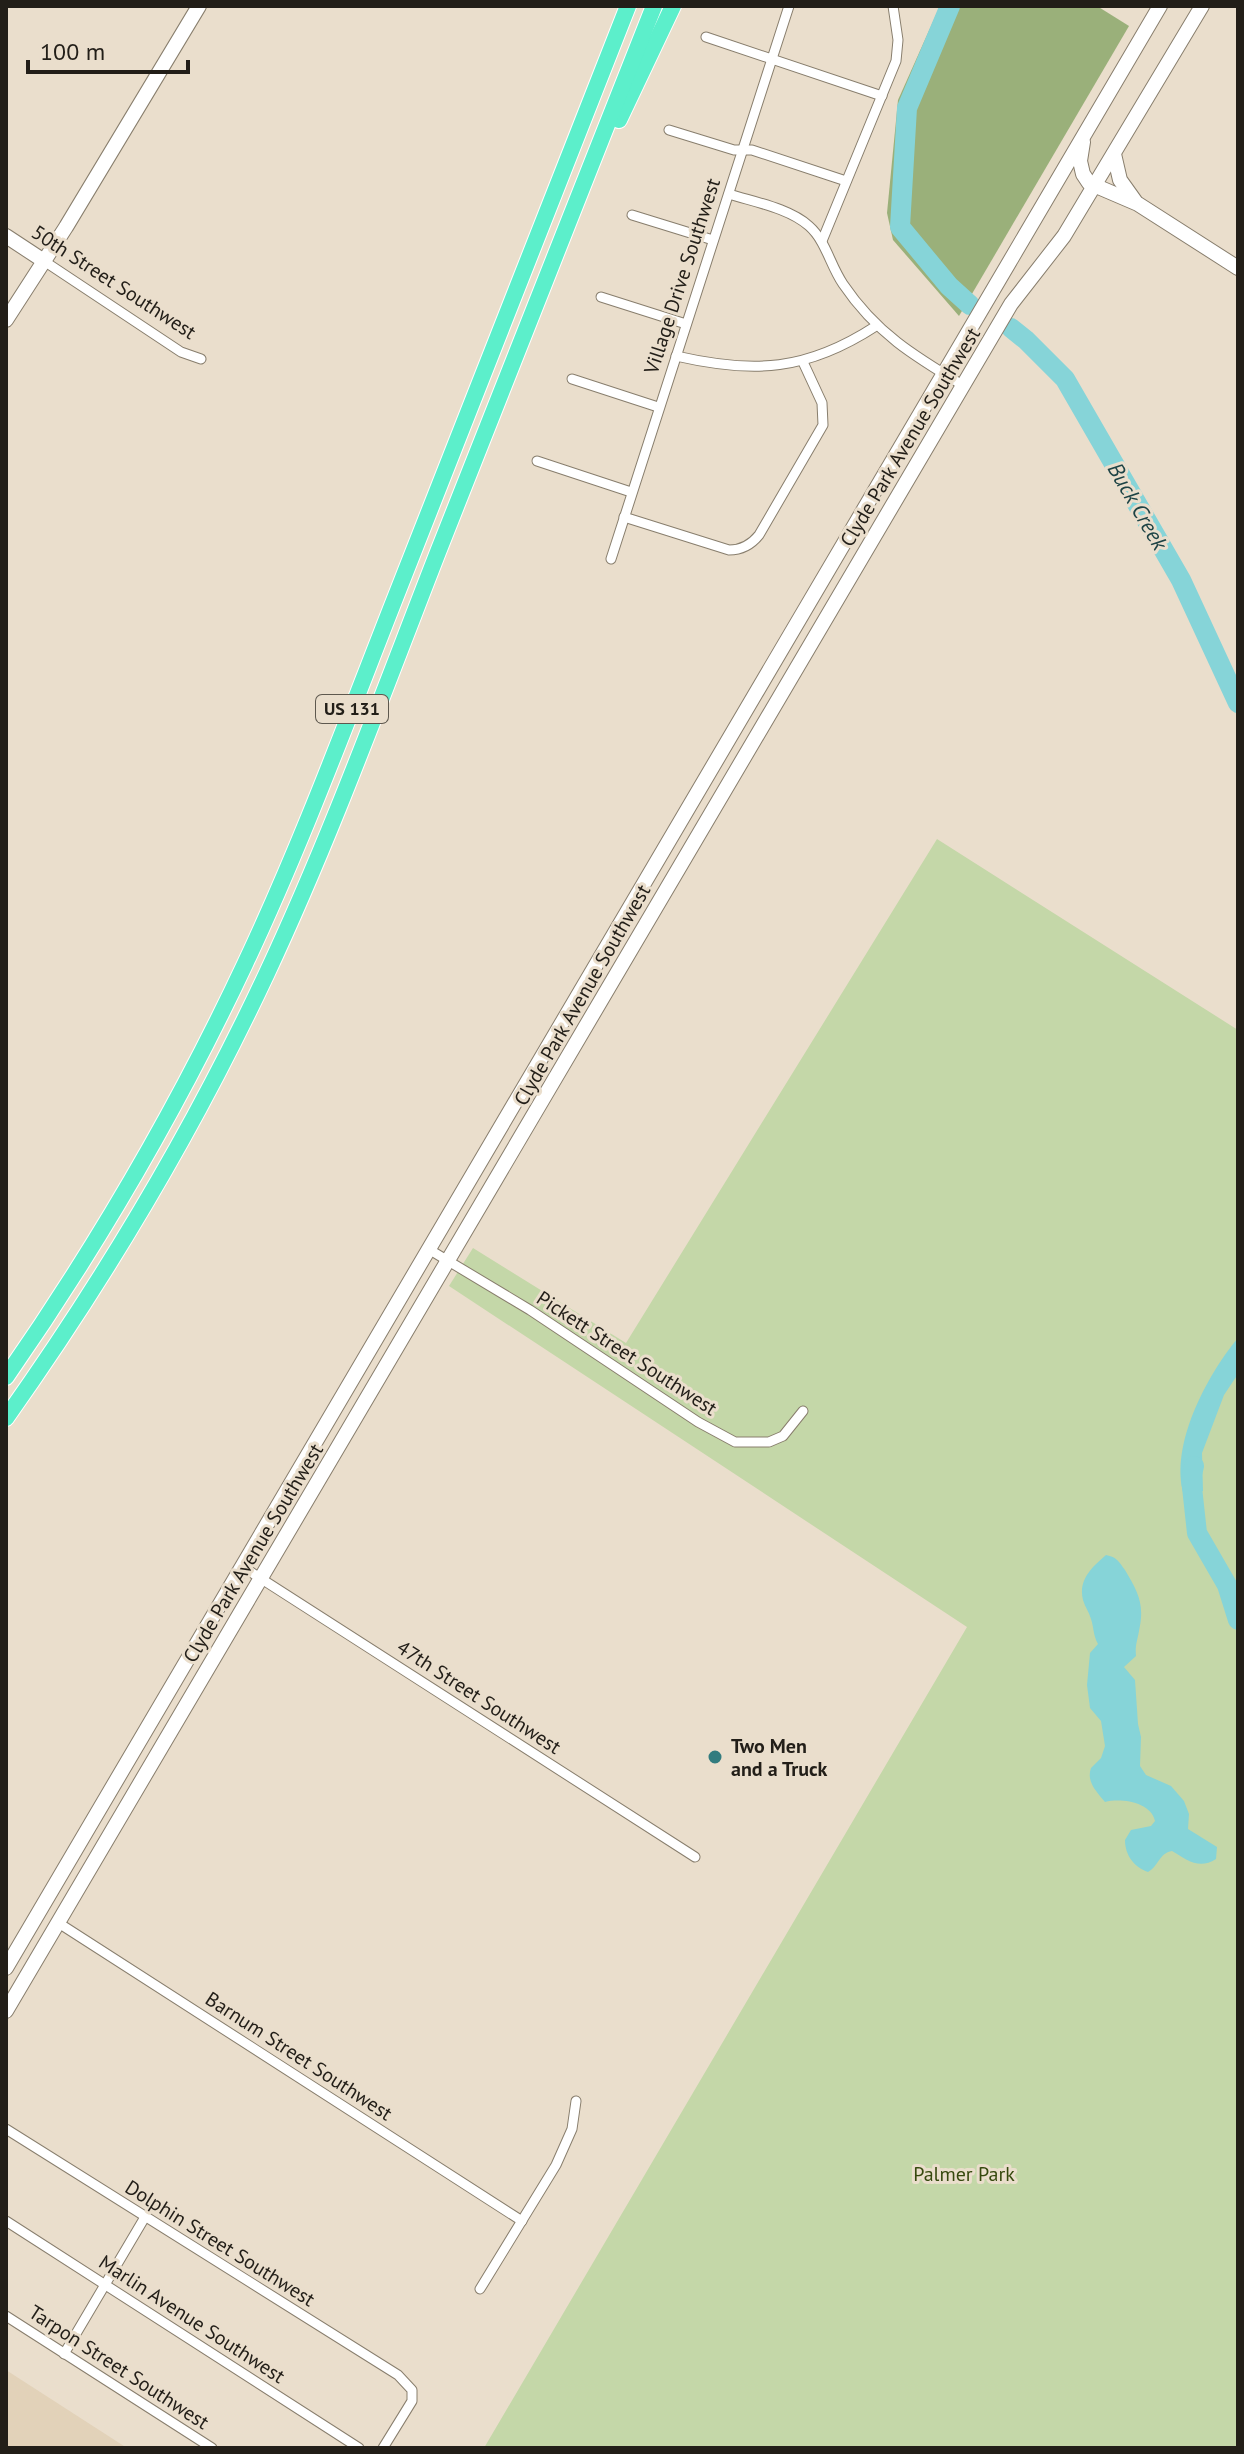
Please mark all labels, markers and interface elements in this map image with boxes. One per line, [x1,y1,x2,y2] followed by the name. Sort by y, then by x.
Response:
[28,24,188,74] scale bar
[40,36,105,67] text: 100 m
[638,175,726,378] street label: Village Drive Southwest
[27,219,201,345] street label: 50th Street Southwest
[834,322,986,551] street label: Clyde Park Avenue Southwest
[1102,457,1175,556] water label: Buck Creek
[316,695,388,723] road number: US 131
[508,880,656,1110] street label: Clyde Park Avenue Southwest
[532,1285,722,1421] street label: Pickett Street Southwest
[177,1438,329,1667] street label: Clyde Park Avenue Southwest
[392,1634,566,1760] street label: 47th Street Southwest
[731,1733,828,1782] place label: Two Men and a Truck
[706,1748,724,1766] marker: Two Men and a Truck
[201,1986,398,2126] street label: Barnum Street Southwest
[913,2161,1015,2187] park label: Palmer Park
[120,2174,320,2312] street label: Dolphin Street Southwest
[94,2249,290,2389] street label: Marlin Avenue Southwest
[24,2299,214,2435] street label: Tarpon Street Southwest

